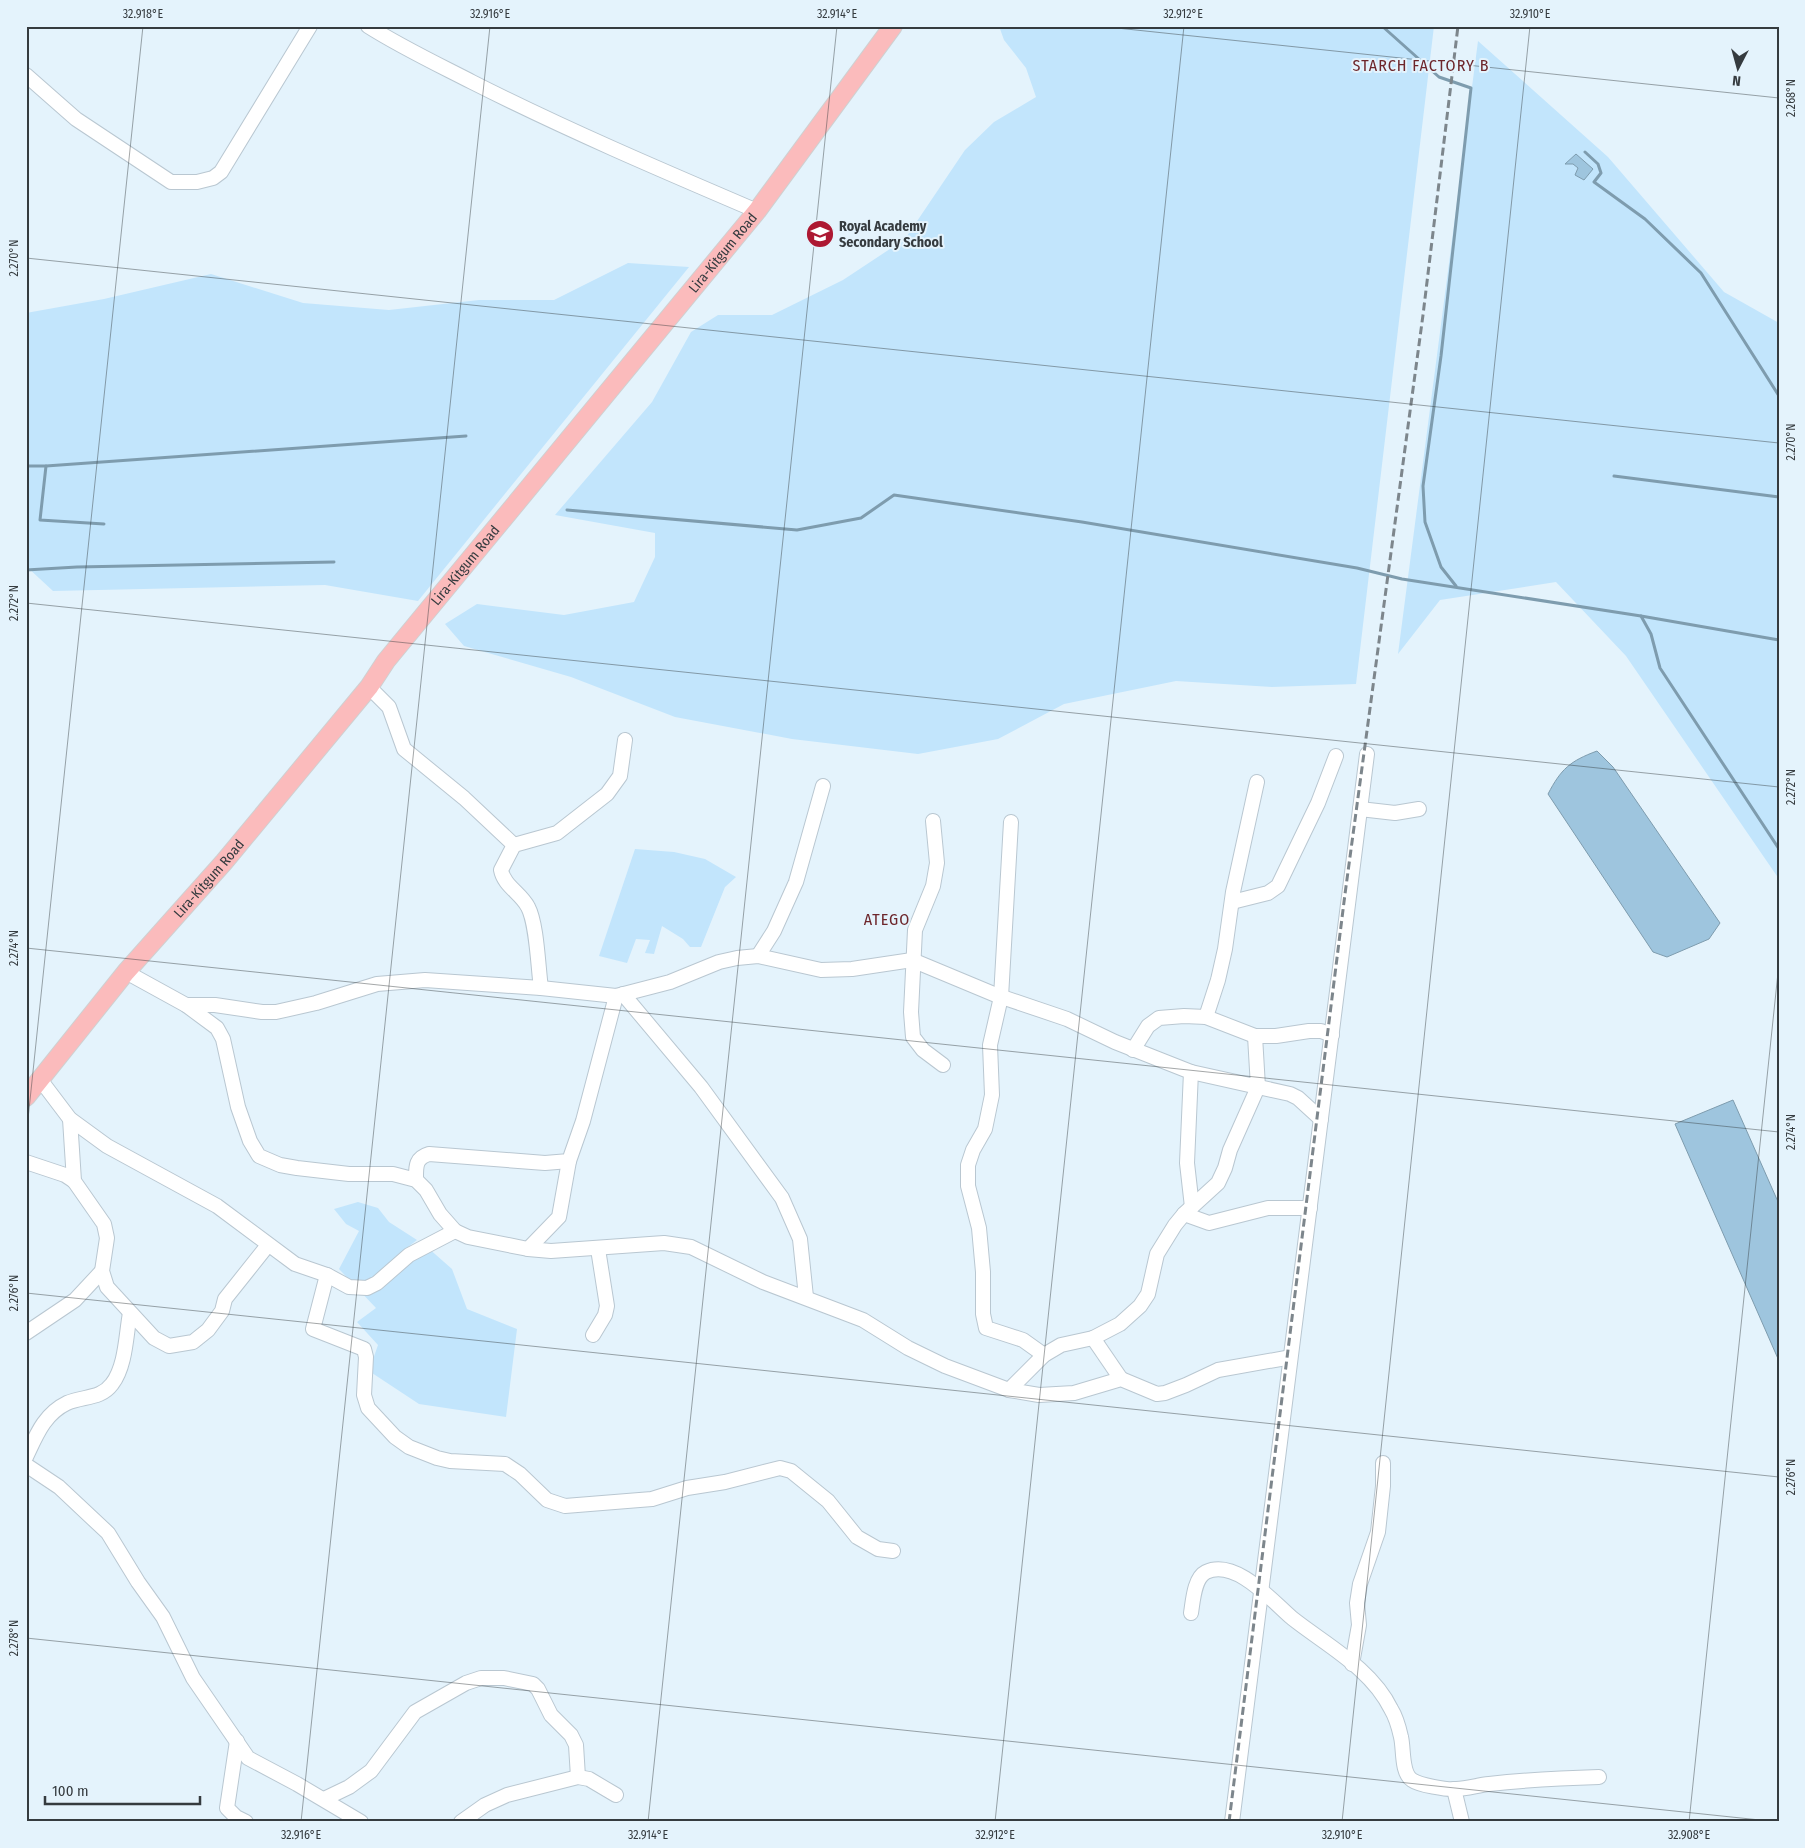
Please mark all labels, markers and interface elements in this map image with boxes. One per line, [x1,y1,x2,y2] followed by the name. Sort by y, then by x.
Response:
[123,7,164,21] text: 32.918°E
[470,7,510,21] text: 32.916°E
[817,7,857,21] text: 32.914°E
[1163,7,1203,21] text: 32.912°E
[1510,7,1551,21] text: 32.910°E
[1712,42,1762,92] north arrow
[1353,56,1489,75] district label: STARCH FACTORY B
[1732,72,1742,89] text: N
[1784,79,1798,117] text: 2.268°N
[685,210,761,296] street label: Lira-Kitgum Road
[839,218,943,251] place label: Royal Academy Secondary School
[805,219,835,249] school or university icon: Royal Academy Secondary School
[7,240,21,276] text: 2.270°N
[1784,424,1798,460] text: 2.270°N
[428,522,503,609] street label: Lira-Kitgum Road
[7,585,21,621] text: 2.272°N
[1784,769,1798,805] text: 2.272°N
[170,836,248,921] street label: Lira-Kitgum Road
[864,910,910,929] district label: ATEGO
[7,930,21,966] text: 2.274°N
[1784,1114,1798,1150] text: 2.274°N
[7,1275,21,1311] text: 2.276°N
[1784,1459,1798,1495] text: 2.276°N
[7,1620,21,1656] text: 2.278°N
[45,1773,200,1805] scale bar
[52,1782,89,1800] text: 100 m
[281,1828,321,1842] text: 32.916°E
[628,1828,668,1842] text: 32.914°E
[975,1828,1015,1842] text: 32.912°E
[1322,1828,1363,1842] text: 32.910°E
[1668,1828,1710,1842] text: 32.908°E

